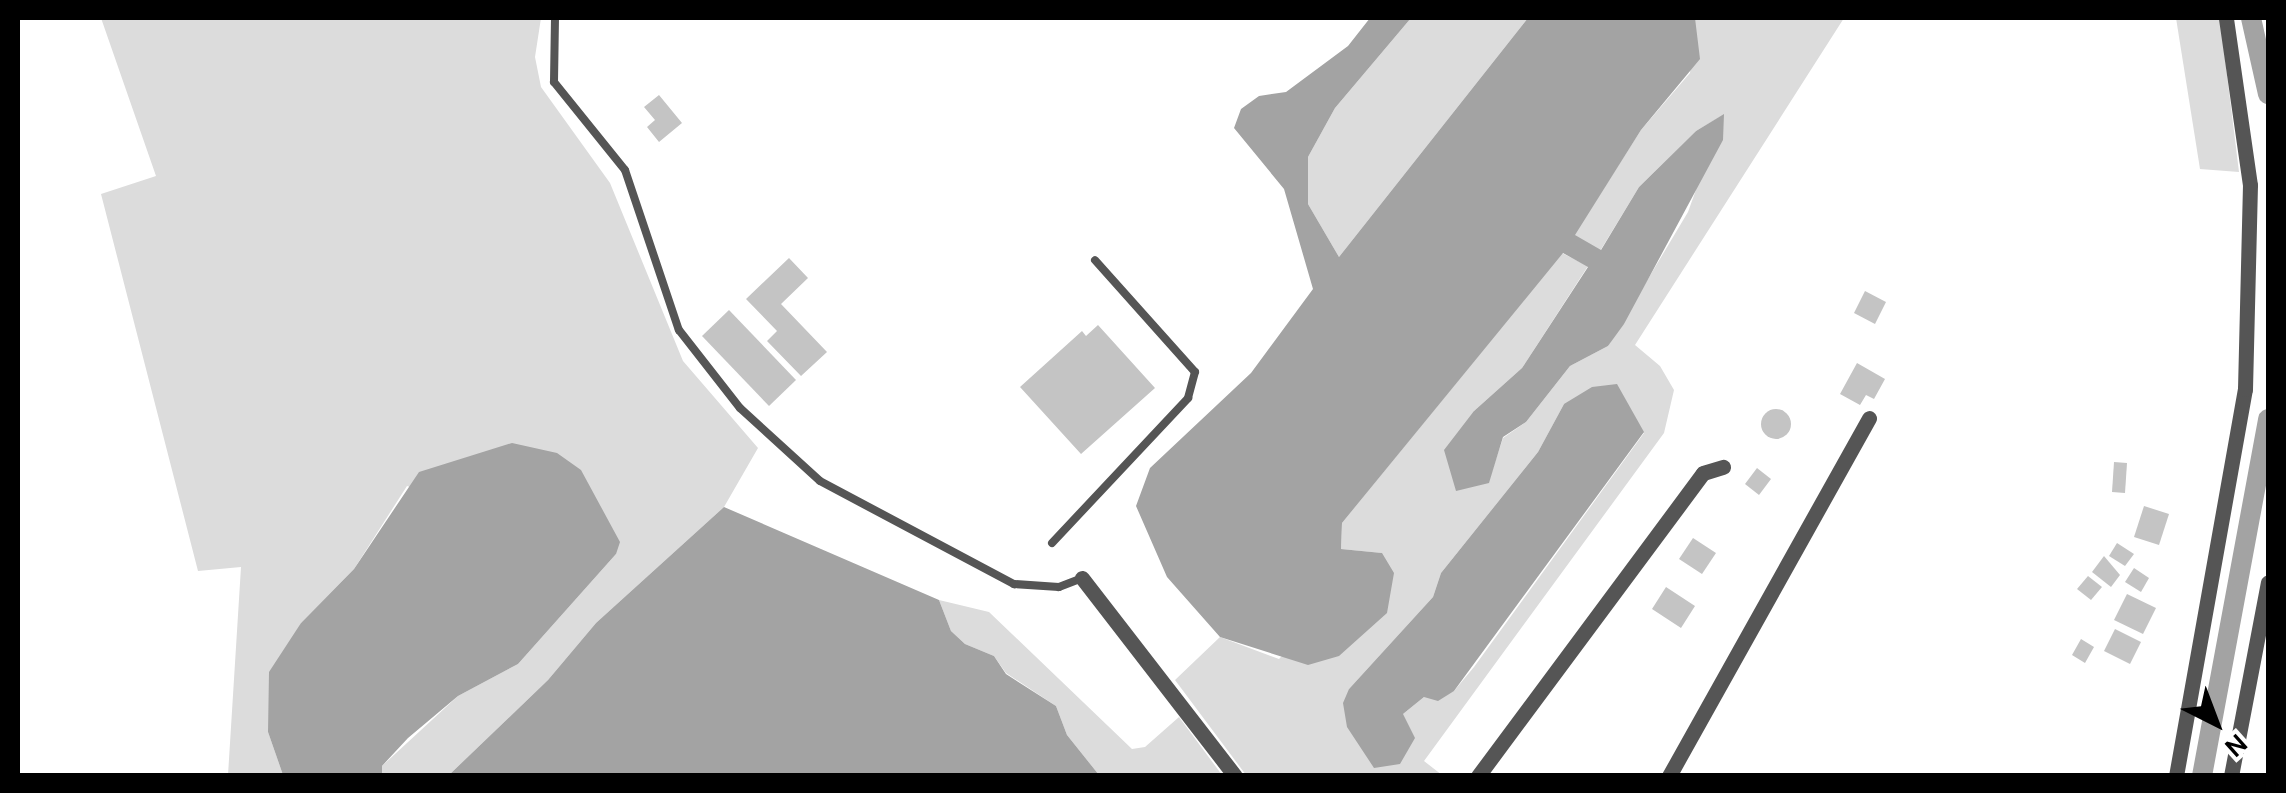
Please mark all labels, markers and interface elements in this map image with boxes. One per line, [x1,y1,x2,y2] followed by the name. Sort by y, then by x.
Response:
[2166,673,2266,773] north arrow
[2218,727,2255,765] text: N

